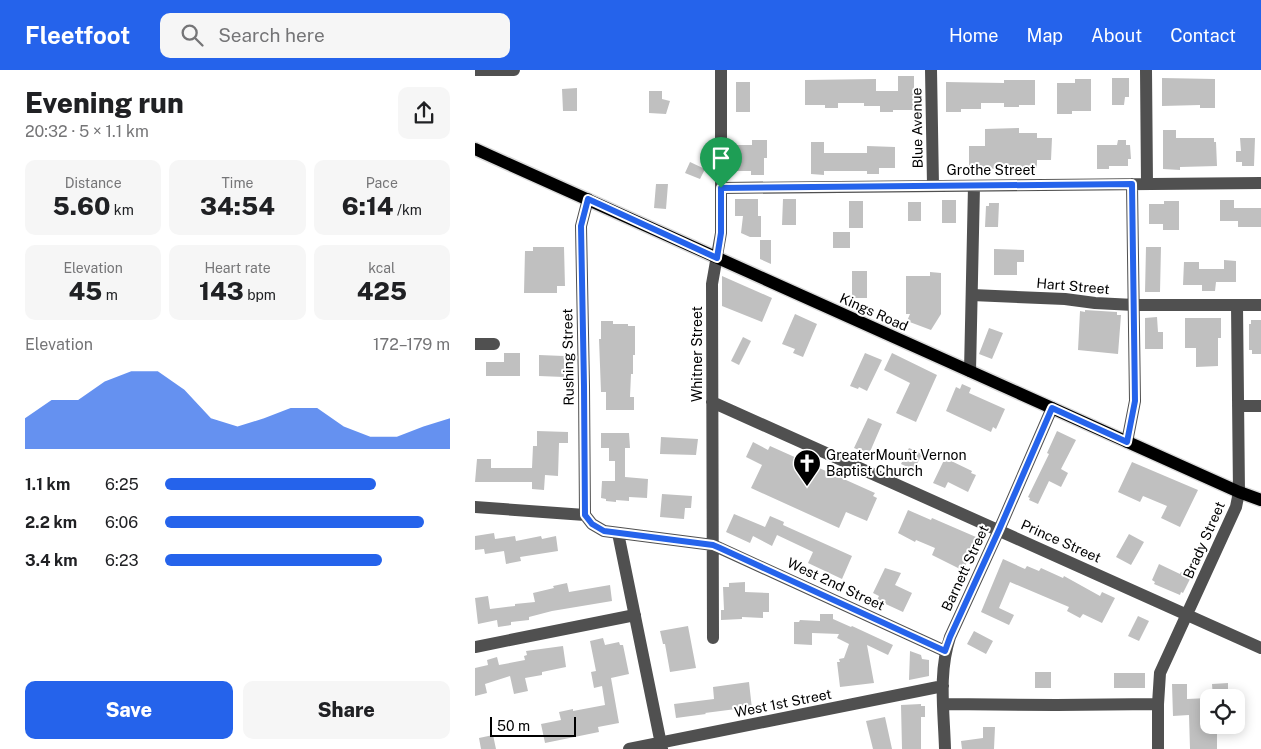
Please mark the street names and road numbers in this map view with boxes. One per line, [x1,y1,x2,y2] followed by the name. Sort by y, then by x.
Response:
[908,87,926,169] street label: Blue Avenue
[947,162,1035,178] street label: Grothe Street
[1036,275,1110,297] street label: Hart Street
[837,290,911,334] street label: Kings Road
[689,306,705,402] street label: Whitner Street
[559,308,577,406] street label: Rushing Street
[1180,499,1228,581] street label: Brady Street
[1019,516,1103,566] street label: Prince Street
[938,523,992,613] street label: Barnett Street
[785,554,887,614] street label: West 2nd Street
[733,686,833,720] street label: West 1st Street

